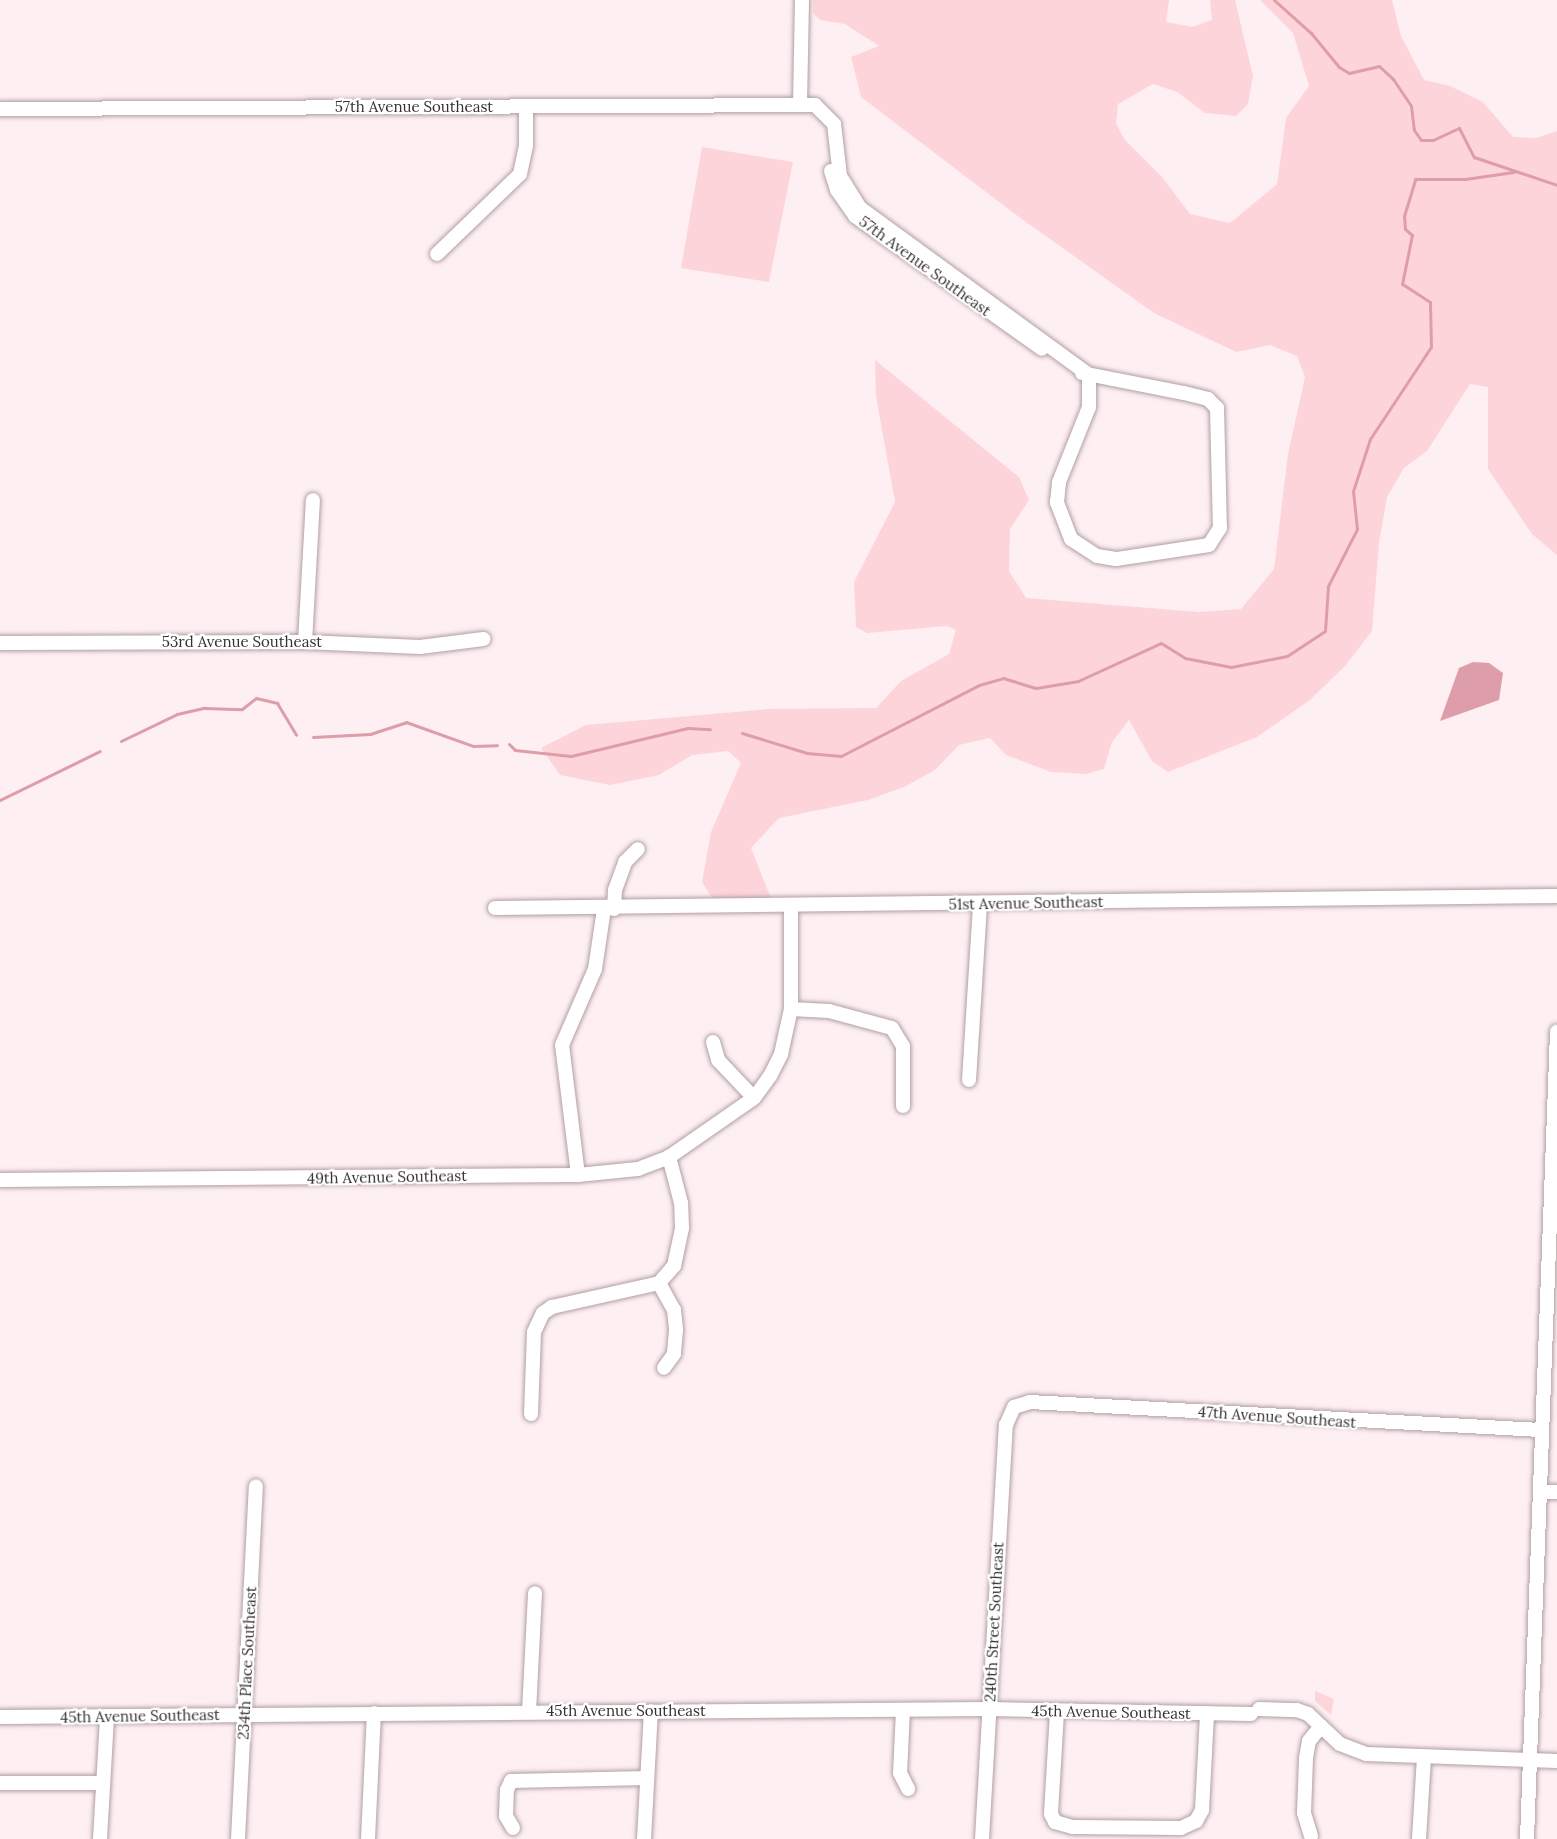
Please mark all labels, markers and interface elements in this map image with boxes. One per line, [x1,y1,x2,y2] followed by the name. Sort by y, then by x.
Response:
[335,98,493,116] street label: 57th Avenue Southeast
[856,212,994,320] street label: 57th Avenue Southeast
[162,633,322,651] street label: 53rd Avenue Southeast
[948,893,1104,913] street label: 51st Avenue Southeast
[307,1167,467,1187] street label: 49th Avenue Southeast
[1197,1403,1357,1431] street label: 47th Avenue Southeast
[981,1542,1007,1702] street label: 240th Street Southeast
[234,1586,260,1740] street label: 234th Place Southeast
[546,1702,706,1720] street label: 45th Avenue Southeast
[1031,1702,1191,1722] street label: 45th Avenue Southeast
[60,1706,220,1726] street label: 45th Avenue Southeast

